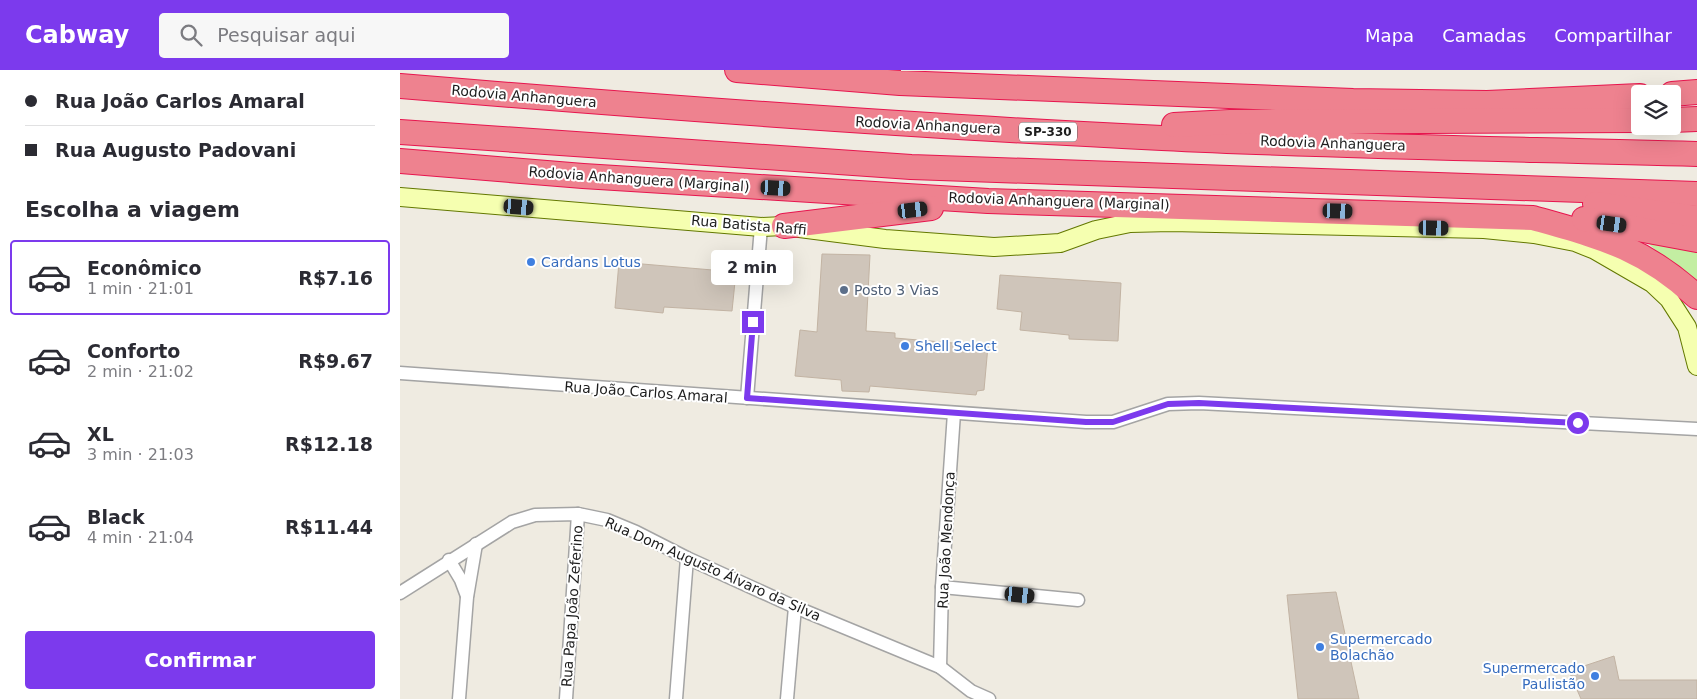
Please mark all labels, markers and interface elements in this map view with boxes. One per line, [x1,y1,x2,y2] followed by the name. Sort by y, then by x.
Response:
[159,13,509,58] search box
[25,21,129,49] text: Cabway
[177,21,205,49] icon: search
[217,24,355,46] text: Pesquisar aqui
[1365,25,1414,46] text: Mapa
[1442,25,1526,46] text: Camadas
[1554,25,1672,46] text: Compartilhar
[451,82,597,110] street label: Rodovia Anhanguera
[1631,85,1681,135] map controls
[1631,85,1681,135] button: layers
[55,90,305,112] text: Rua João Carlos Amaral
[855,113,1001,137] street label: Rodovia Anhanguera
[1019,122,1077,142] road number: SP-330
[1260,132,1406,154] street label: Rodovia Anhanguera
[55,139,296,161] text: Rua Augusto Padovani
[528,163,750,195] street label: Rodovia Anhanguera (Marginal)
[760,180,791,196] car
[948,189,1170,213] street label: Rodovia Anhanguera (Marginal)
[25,197,240,222] text: Escolha a viagem
[503,198,534,216] car
[897,201,928,219] car
[1322,203,1353,219] car
[691,212,807,238] street label: Rua Batista Raffi
[1596,214,1627,234] car
[1418,220,1449,236] car
[712,250,794,284] callout: 2 min
[541,254,641,270] place label: Cardans Lotus
[27,255,72,300] icon: car
[525,256,537,268] marker: Cardans Lotus
[87,257,202,279] text: Econômico
[727,258,777,277] text: 2 min
[298,267,373,289] text: R$7.16
[87,279,194,298] text: 1 min · 21:01
[854,282,939,298] place label: Posto 3 Vias
[838,284,850,296] marker: Posto 3 Vias
[742,311,764,333] route end
[27,338,72,383] icon: car
[915,338,997,354] place label: Shell Select
[87,340,180,362] text: Conforto
[899,340,911,352] marker: Shell Select
[298,350,373,372] text: R$9.67
[87,362,194,381] text: 2 min · 21:02
[564,378,728,406] street label: Rua João Carlos Amaral
[1567,412,1589,434] route start
[27,421,72,466] icon: car
[87,423,114,445] text: XL
[285,433,373,455] text: R$12.18
[87,445,194,464] text: 3 min · 21:03
[934,471,958,609] street label: Rua João Mendonça
[27,504,72,549] icon: car
[87,506,145,528] text: Black
[603,514,823,624] street label: Rua Dom Augusto Álvaro da Silva
[285,516,373,538] text: R$11.44
[558,524,586,688] street label: Rua Papa João Zeferino
[87,528,194,547] text: 4 min · 21:04
[1004,586,1035,604] car
[25,631,375,689] button: Confirmar
[1330,631,1432,663] place label: Supermercado Bolachão
[1314,641,1326,653] marker: Supermercado Bolachão
[1483,660,1585,692] place label: Supermercado Paulistão
[1589,670,1601,682] marker: Supermercado Paulistão

